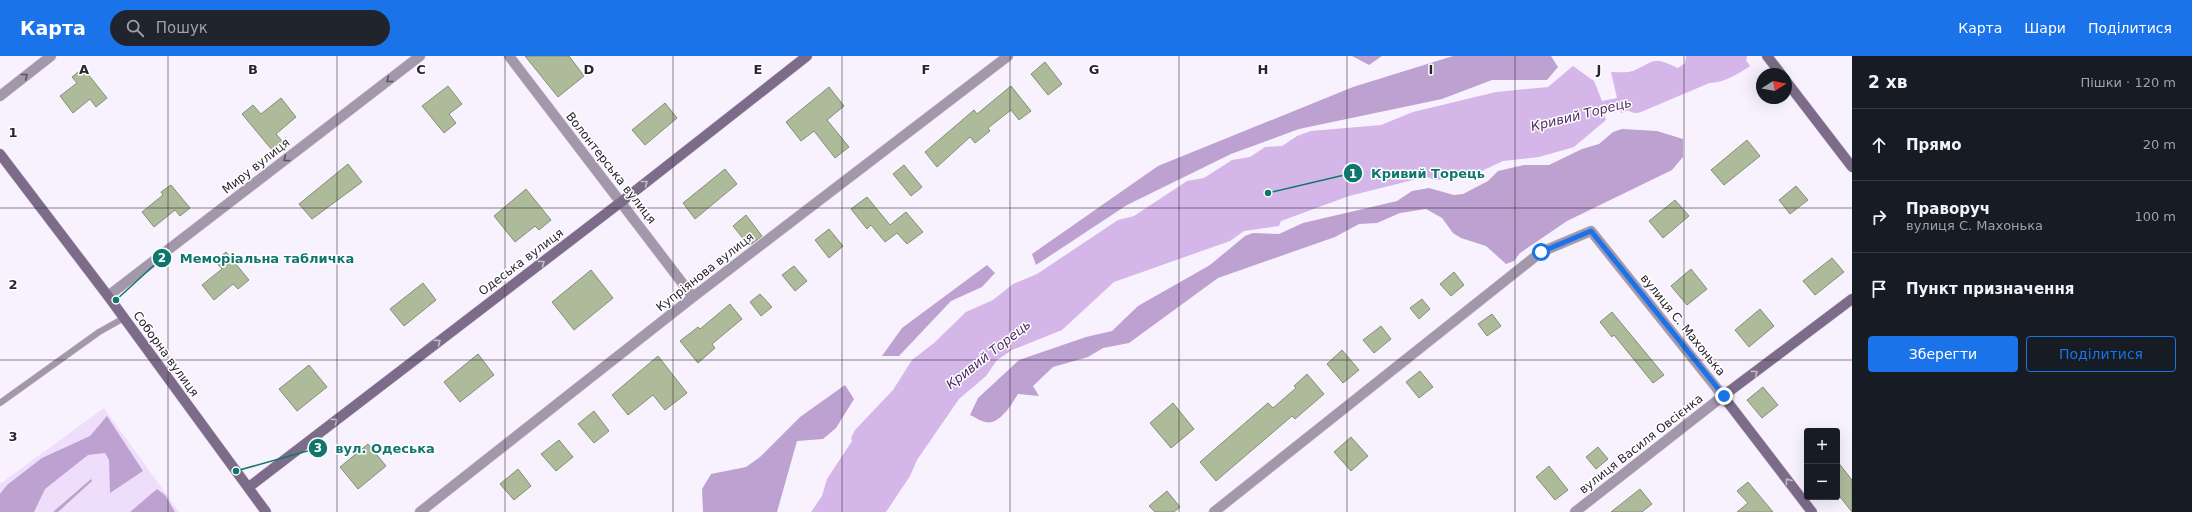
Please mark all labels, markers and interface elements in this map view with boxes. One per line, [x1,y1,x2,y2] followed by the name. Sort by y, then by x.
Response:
[110,10,390,46] search box
[20,17,86,39] text: Карта
[124,17,146,39] icon: search
[156,19,208,37] text: Пошук
[1958,20,2002,36] text: Карта
[2024,20,2066,36] text: Шари
[2088,20,2172,36] text: Поділитися
[79,62,89,77] text: A
[248,62,258,77] text: B
[416,62,426,77] text: C
[584,62,595,77] text: D
[754,62,762,77] text: E
[922,62,930,77] text: F
[1089,62,1099,77] text: G
[1258,62,1268,77] text: H
[1429,62,1433,77] text: I
[1596,62,1601,77] text: J
[1756,68,1792,104] north arrow
[1868,72,1907,92] text: 2 хв
[21,74,28,81] one-way arrow
[386,75,393,83] one-way arrow
[2080,75,2176,90] text: Пішки · 120 m
[1529,95,1633,134] water label: Кривий Торець
[563,109,659,227] street label: Волонтерська вулиця
[8,125,18,140] text: 1
[1868,134,1890,156] icon: ahead
[219,135,293,197] street label: Миру вулиця
[1906,136,1962,154] text: Прямо
[2143,137,2176,152] text: 20 m
[284,154,291,161] one-way arrow
[1343,161,1492,186] callout: Кривий Торець
[1371,166,1485,181] text: Кривий Торець
[1349,167,1357,181] text: 1
[640,181,647,188] one-way arrow
[1906,200,1990,218] text: Праворуч
[1868,206,1890,228] icon: right
[2134,209,2176,224] text: 100 m
[1906,218,2043,233] text: вулиця С. Махонька
[476,226,566,298] street label: Одеська вулиця
[653,230,757,314] street label: Купріянова вулиця
[1532,243,1550,261] route start
[152,246,362,271] callout: Меморіальна табличка
[158,251,166,265] text: 2
[180,251,354,266] text: Меморіальна табличка
[537,260,544,267] one-way arrow
[1638,271,1728,379] street label: вулиця С. Махонька
[8,277,18,292] text: 2
[1868,278,1890,300] icon: arrive
[1906,280,2074,298] text: Пункт призначення
[130,309,202,399] street label: Соборна вулиця
[943,317,1034,392] water label: Кривий Торець
[1868,336,2018,372] button: Зберегти
[2026,336,2176,372] button: Поділитися
[434,339,441,346] one-way arrow
[1750,371,1757,378] one-way arrow
[1715,387,1733,405] route end
[1576,391,1706,497] street label: вулиця Василя Овсієнка
[331,418,338,425] one-way arrow
[1804,428,1840,500] map controls
[1804,428,1840,464] button: +
[8,429,18,444] text: 3
[308,436,443,461] callout: вул. Одеська
[314,441,322,455] text: 3
[335,441,435,456] text: вул. Одеська
[1804,464,1840,500] button: −
[1786,478,1793,485] one-way arrow

